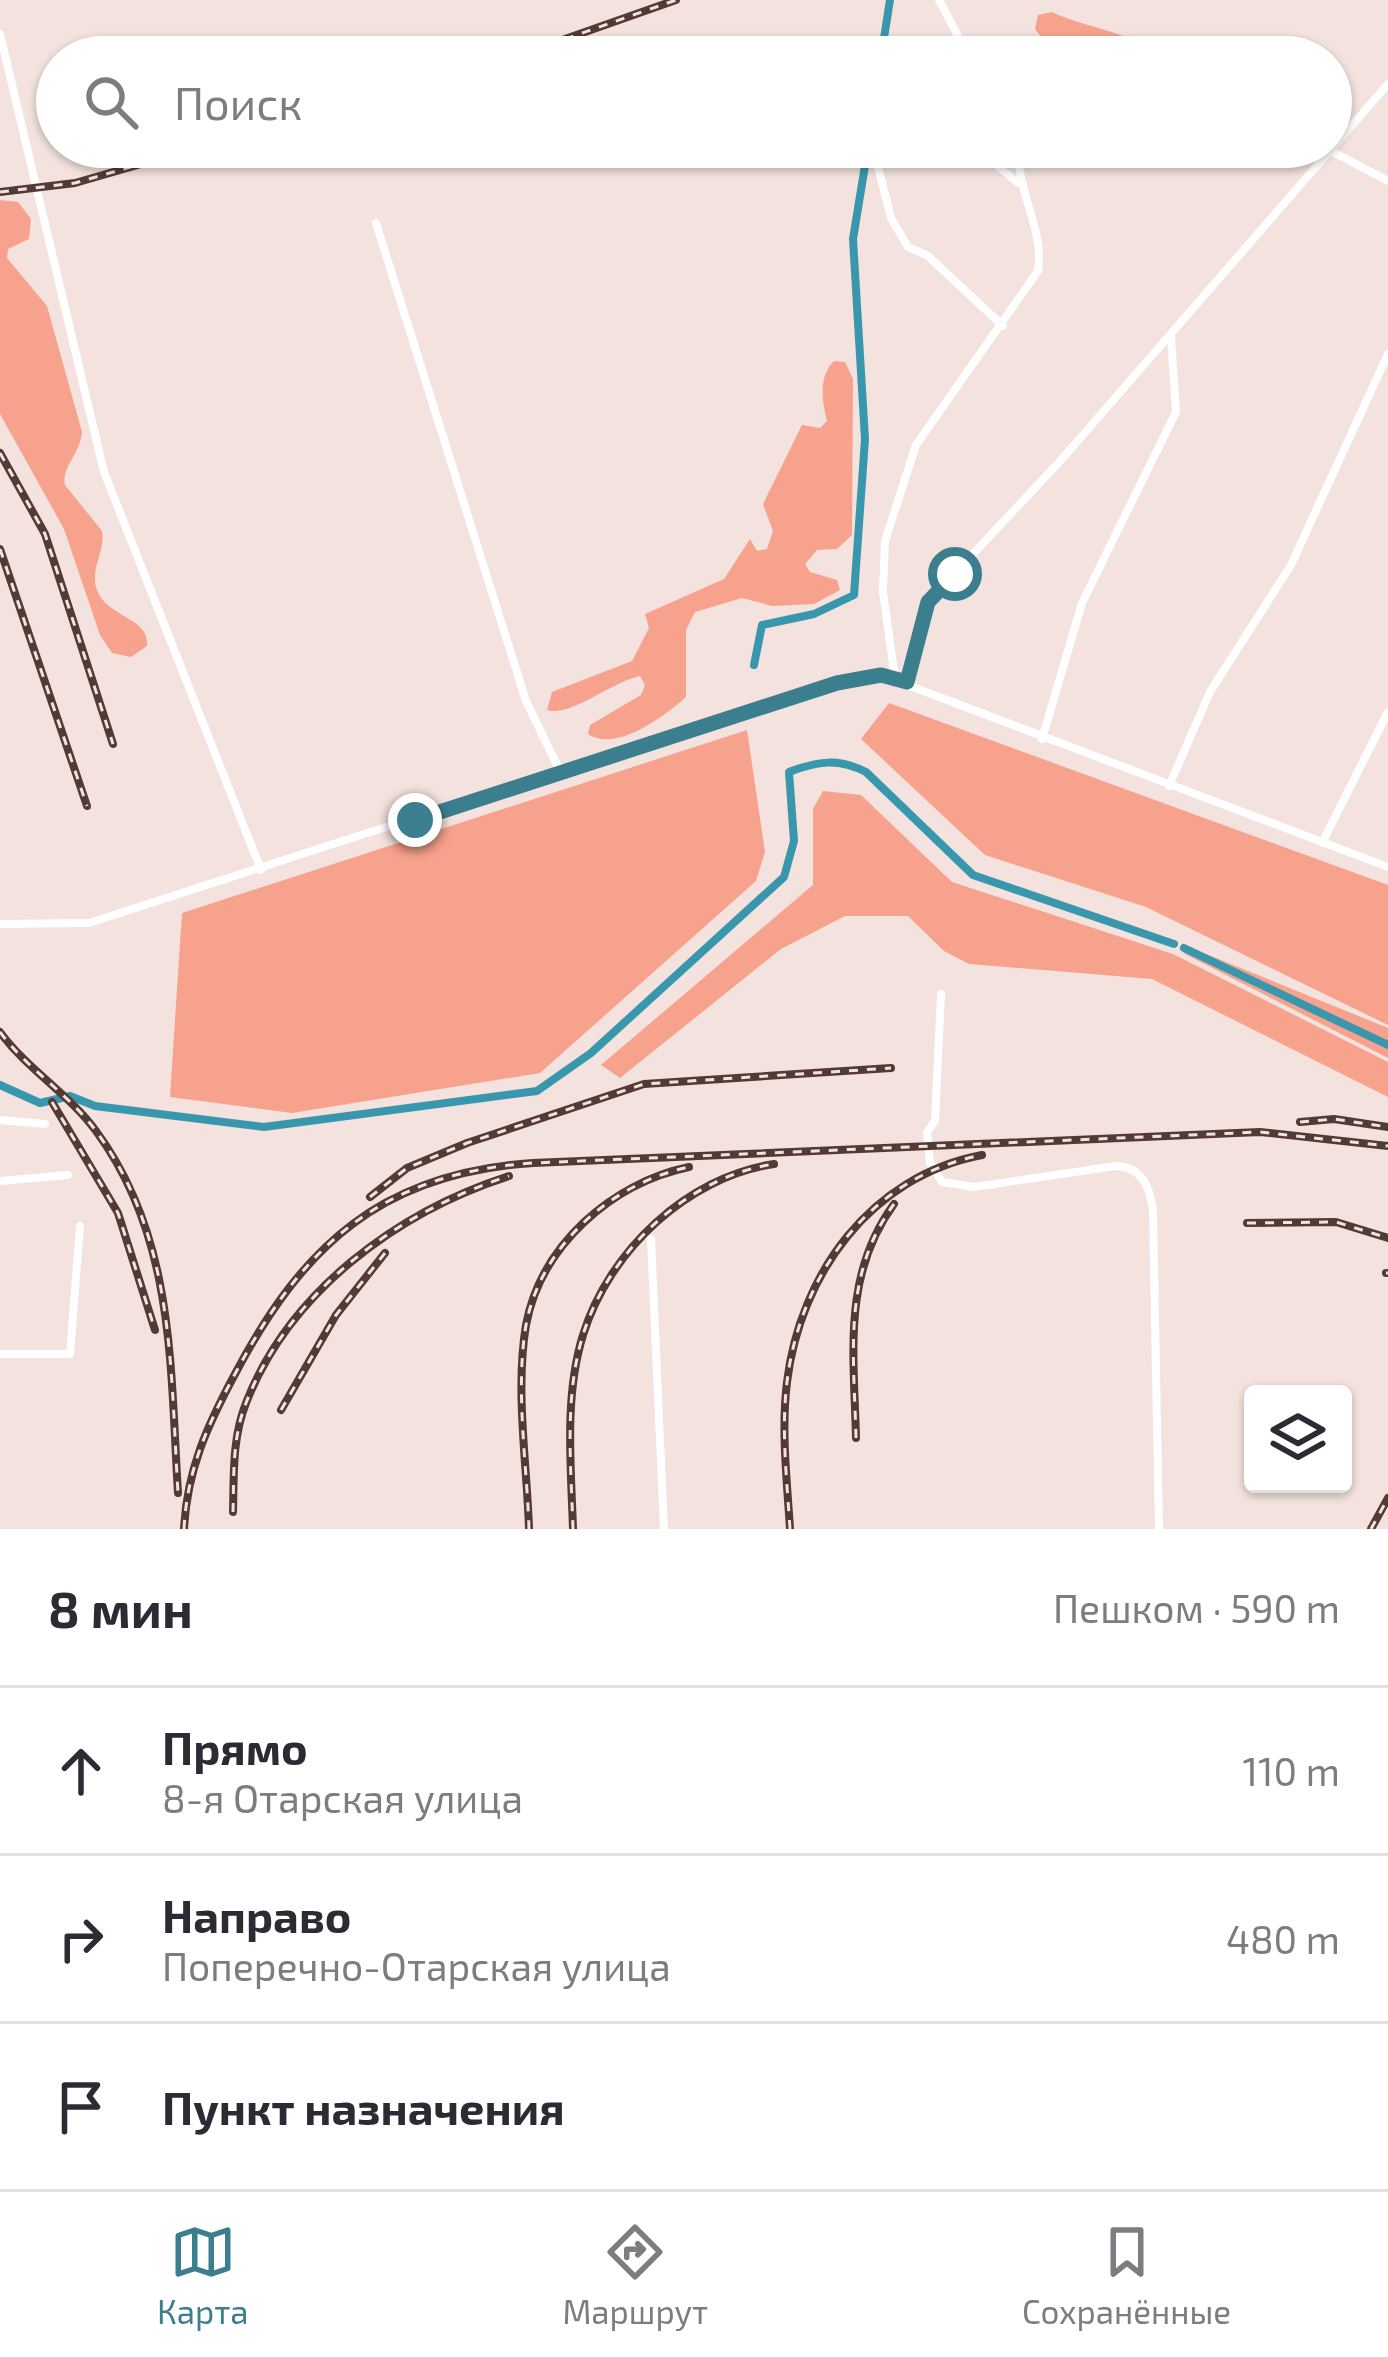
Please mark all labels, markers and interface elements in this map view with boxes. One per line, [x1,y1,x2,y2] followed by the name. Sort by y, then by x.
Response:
[36,36,1352,168] search box
[78,69,144,135] icon: search
[174,75,302,129] text: Поиск
[928,547,982,601] route start
[388,793,442,847] route end
[1244,1385,1352,1493] map controls
[1244,1385,1352,1493] button: layers
[48,1577,193,1638] text: 8 мин
[1053,1584,1340,1631] text: Пешком · 590 m
[162,1720,308,1774] text: Прямо
[48,1738,114,1804] icon: ahead
[1243,1747,1340,1794] text: 110 m
[162,1774,523,1821] text: 8-я Отарская улица
[162,1888,351,1942] text: Направо
[48,1906,114,1972] icon: right
[1226,1915,1340,1962] text: 480 m
[162,1942,671,1989] text: Поперечно-Отарская улица
[48,2074,114,2140] icon: arrive
[162,2080,565,2134] text: Пункт назначения
[157,2219,249,2331] tab: Карта
[562,2219,708,2331] tab: Маршрут
[1022,2219,1231,2331] tab: Сохранённые

